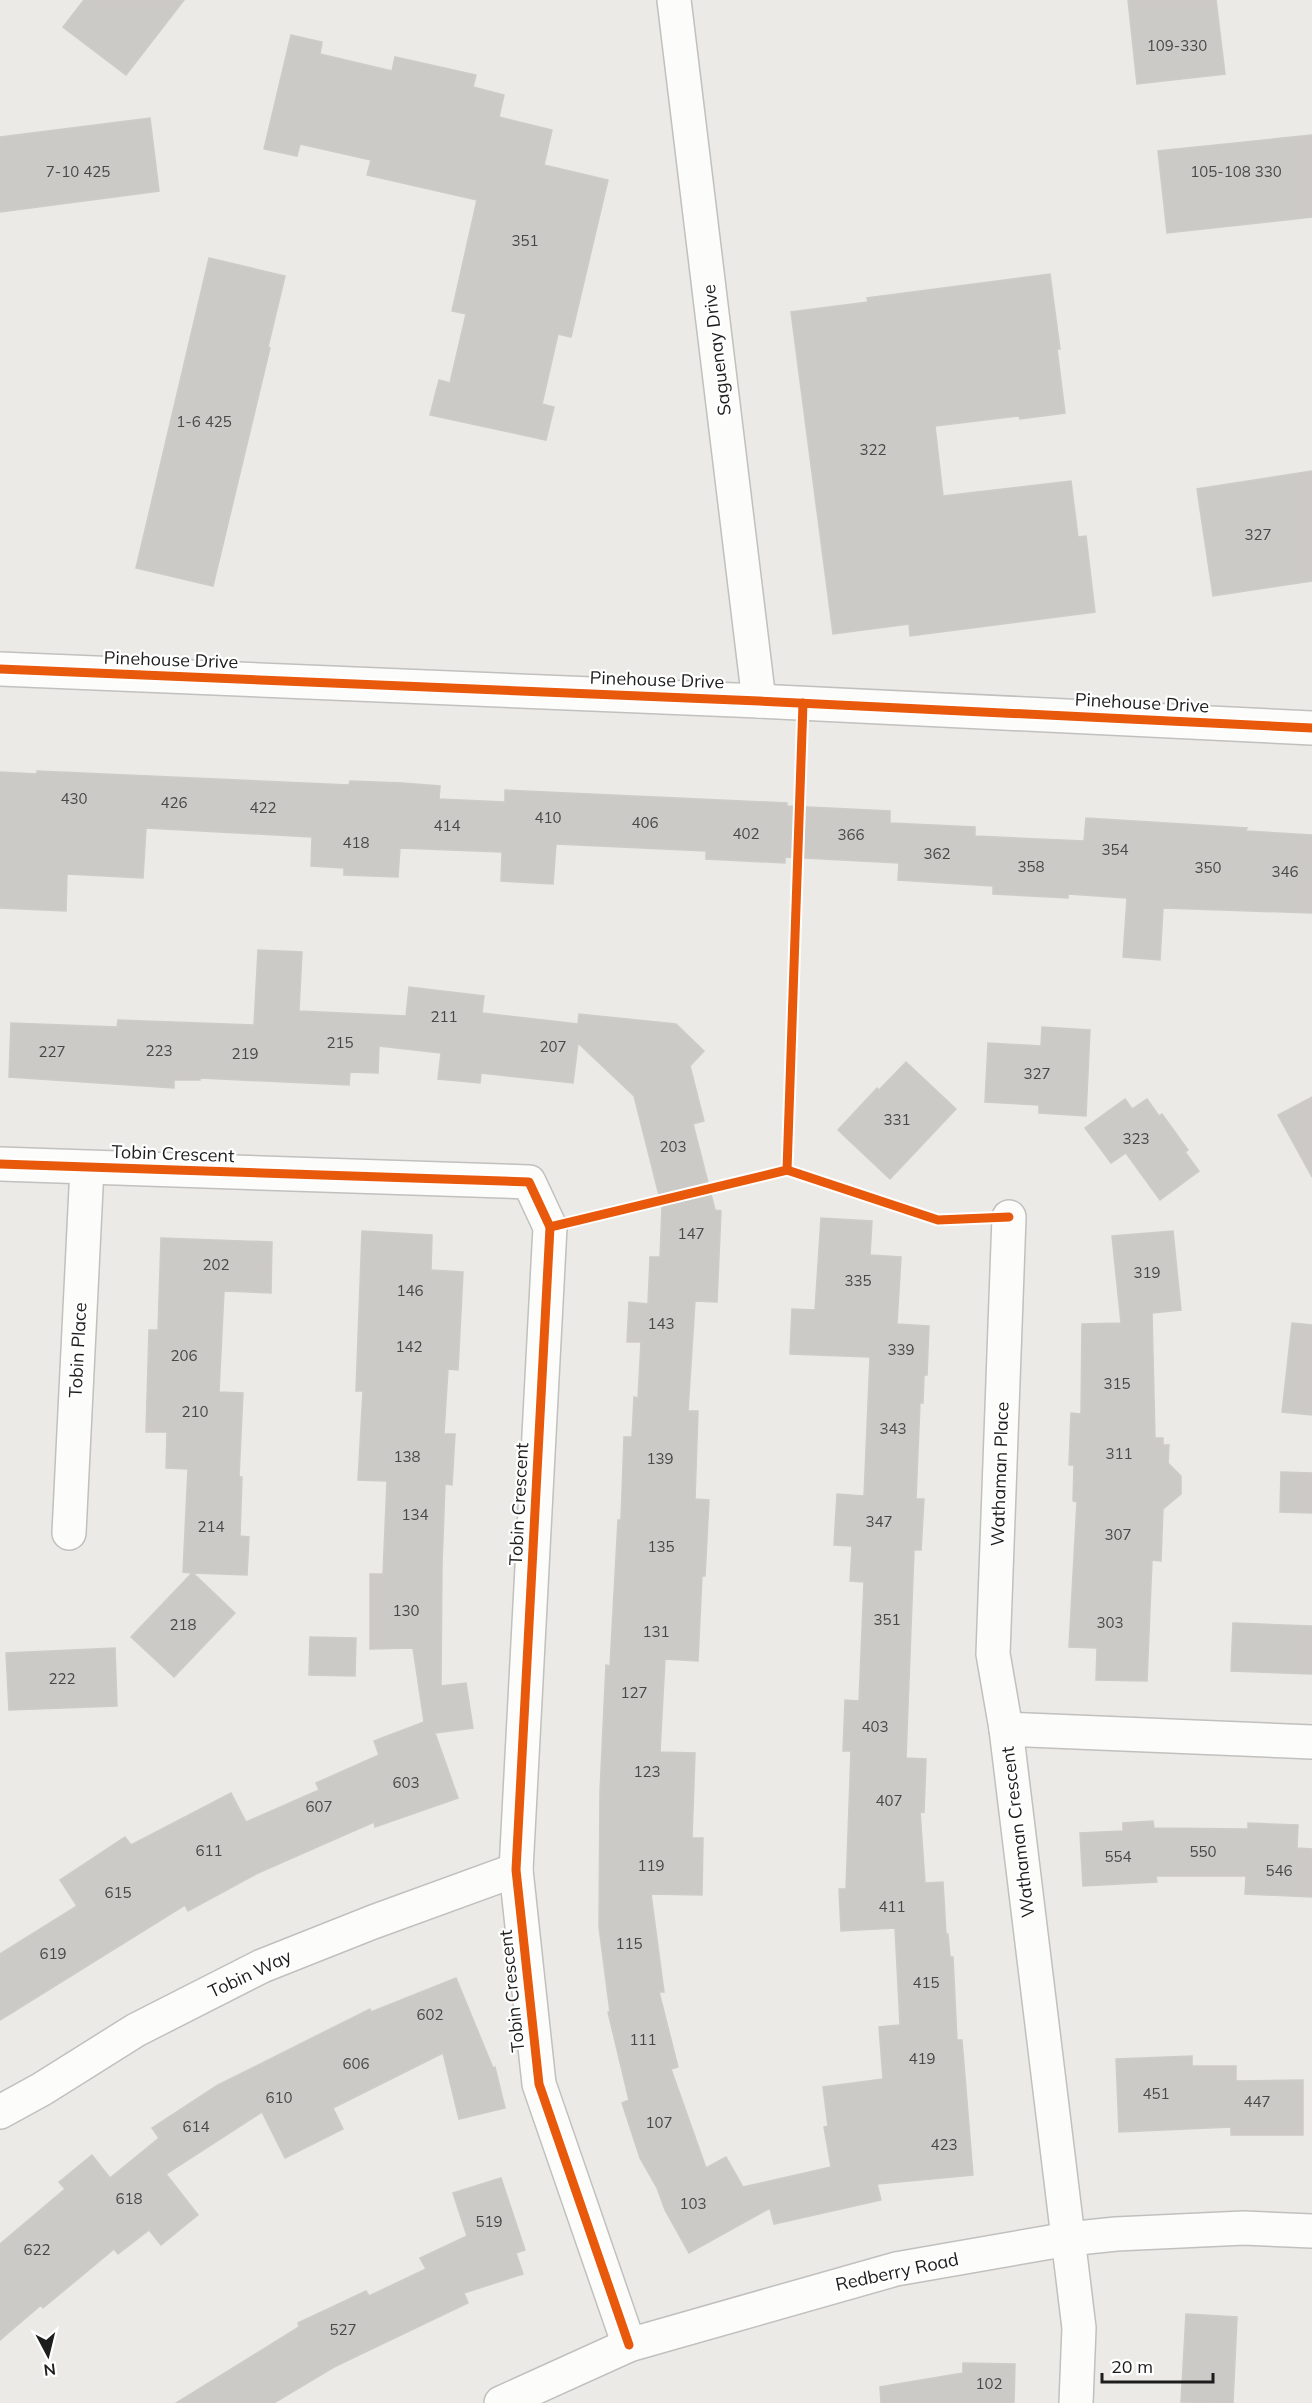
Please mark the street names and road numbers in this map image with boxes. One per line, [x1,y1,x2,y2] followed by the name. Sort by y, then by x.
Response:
[697,283,736,417] street label: Saguenay Drive
[103,646,239,673] street label: Pinehouse Drive
[589,666,725,693] street label: Pinehouse Drive
[1074,687,1210,718] street label: Pinehouse Drive
[111,1140,235,1167] street label: Tobin Crescent
[64,1302,91,1398] street label: Tobin Place
[985,1401,1014,1547] street label: Wathaman Place
[504,1442,533,1566] street label: Tobin Crescent
[996,1745,1039,1919] street label: Wathaman Crescent
[494,1929,529,2053] street label: Tobin Crescent
[204,1944,296,2003] street label: Tobin Way
[833,2247,961,2296] street label: Redberry Road

